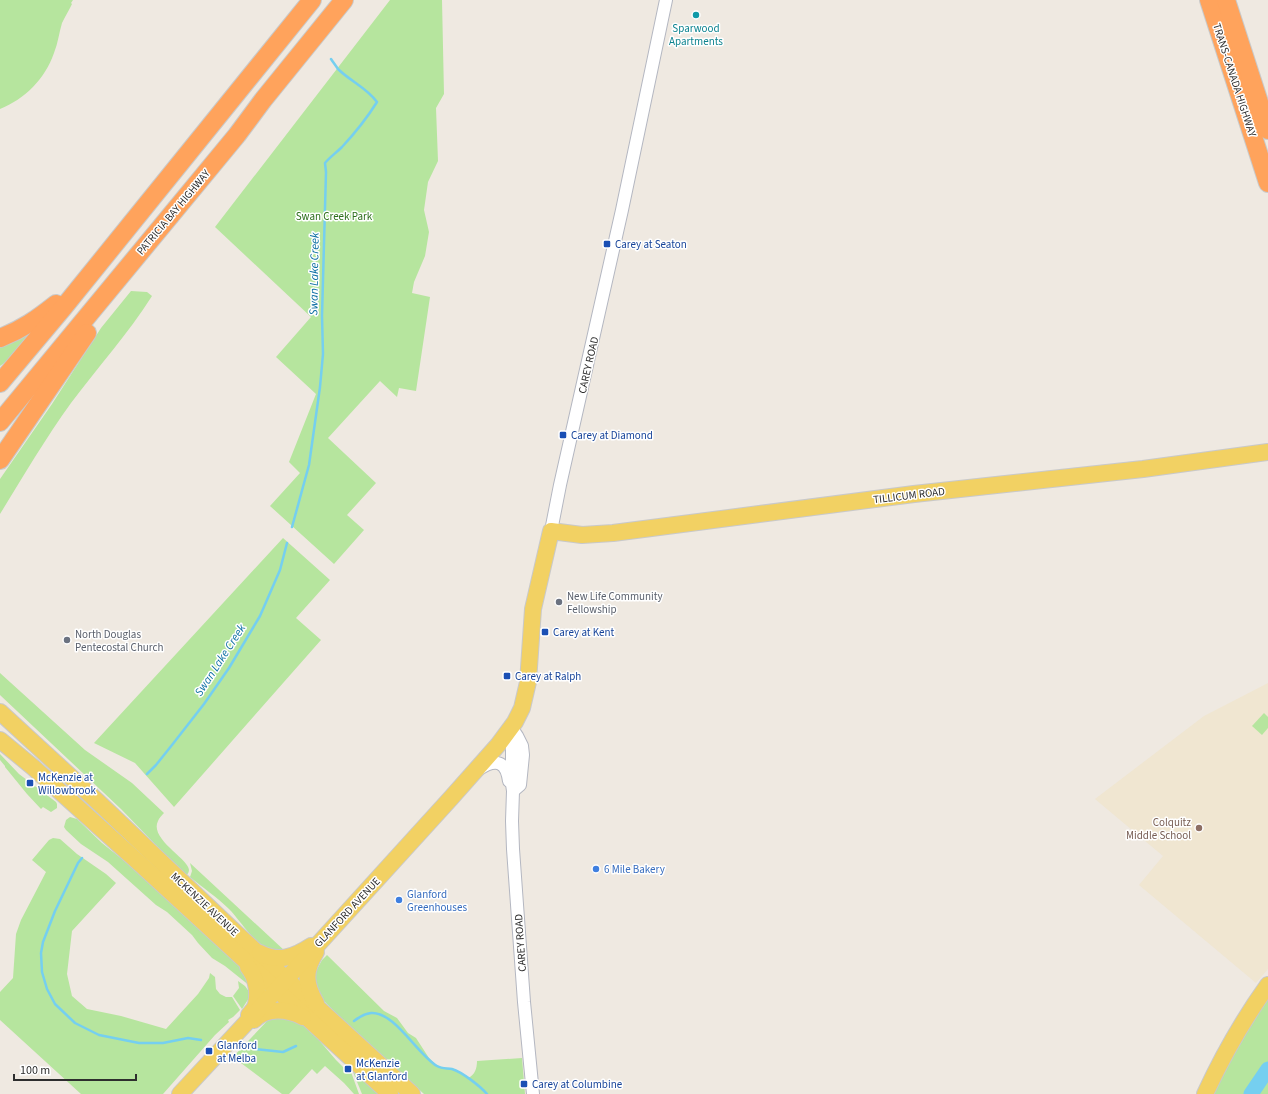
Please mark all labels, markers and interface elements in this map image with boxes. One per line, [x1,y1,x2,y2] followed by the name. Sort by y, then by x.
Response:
[691,10,701,20] marker: Sparwood Apartments
[669,21,723,49] place label: Sparwood Apartments
[1209,21,1260,140] street label: TRANS-CANADA HIGHWAY
[133,166,214,258] street label: PATRICIA BAY HIGHWAY
[296,209,373,224] park label: Swan Creek Park
[305,232,324,316] water label: Swan Lake Creek
[615,237,687,252] place label: Carey at Seaton
[602,239,612,249] marker: Carey at Seaton
[575,335,602,395] street label: CAREY ROAD
[571,428,653,443] place label: Carey at Diamond
[558,430,568,440] marker: Carey at Diamond
[872,484,946,507] street label: TILLICUM ROAD
[567,589,663,617] place label: New Life Community Fellowship
[554,597,564,607] marker: New Life Community Fellowship
[191,621,250,700] water label: Swan Lake Creek
[553,625,614,640] place label: Carey at Kent
[75,627,164,655] place label: North Douglas Pentecostal Church
[540,627,550,637] marker: Carey at Kent
[62,635,72,645] marker: North Douglas Pentecostal Church
[515,669,581,684] place label: Carey at Ralph
[502,671,512,681] marker: Carey at Ralph
[38,770,97,798] place label: McKenzie at Willowbrook
[25,778,35,788] marker: McKenzie at Willowbrook
[1126,815,1191,843] place label: Colquitz Middle School
[1194,823,1204,833] marker: Colquitz Middle School
[604,862,665,877] place label: 6 Mile Bakery
[591,864,601,874] marker: 6 Mile Bakery
[167,869,242,940] street label: MCKENZIE AVENUE
[311,874,384,951] street label: GLANFORD AVENUE
[407,887,467,915] place label: Glanford Greenhouses
[394,895,404,905] marker: Glanford Greenhouses
[511,913,530,972] street label: CAREY ROAD
[217,1038,257,1066] place label: Glanford at Melba
[204,1046,214,1056] marker: Glanford at Melba
[14,1056,136,1082] scale bar
[356,1056,407,1084] place label: McKenzie at Glanford
[20,1062,50,1079] text: 100 m
[343,1064,353,1074] marker: McKenzie at Glanford
[532,1077,623,1092] place label: Carey at Columbine
[519,1079,529,1089] marker: Carey at Columbine

